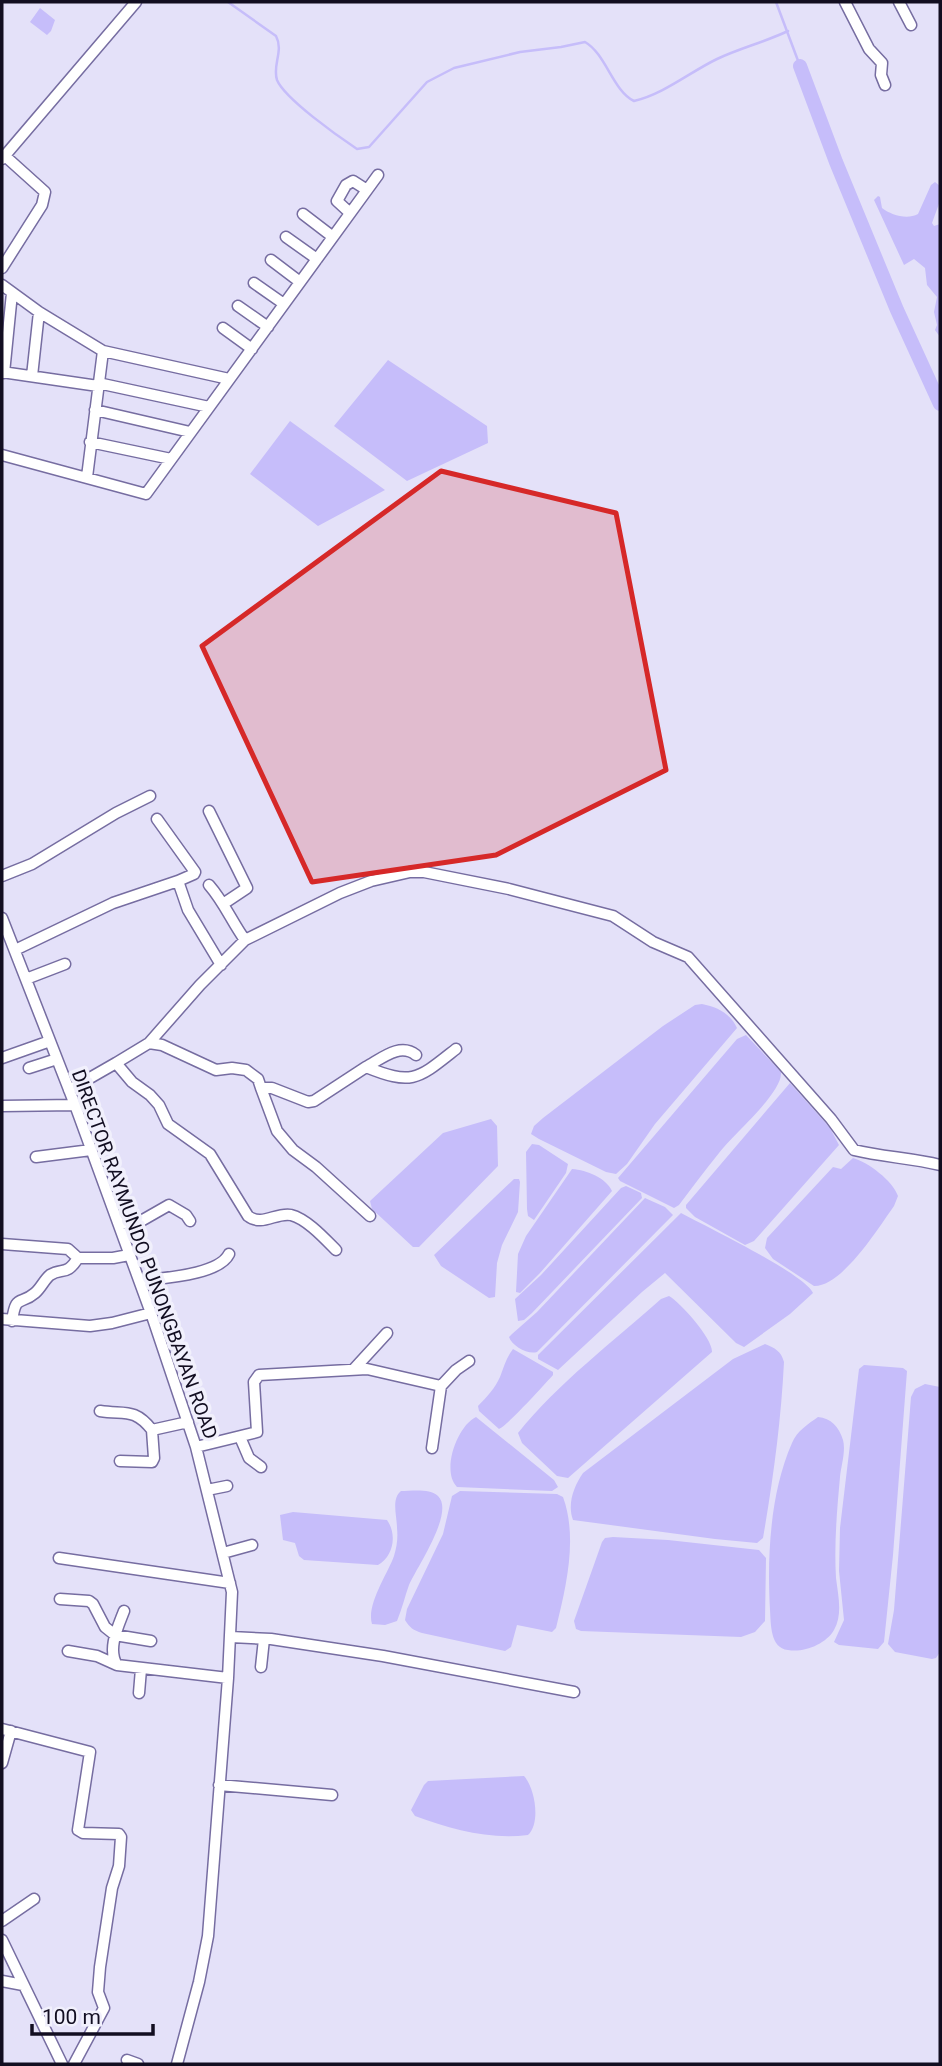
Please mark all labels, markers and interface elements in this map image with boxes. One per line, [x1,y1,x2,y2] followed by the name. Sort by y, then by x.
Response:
[67,1066,222,1442] street label: DIRECTOR RAYMUNDO PUNONGBAYAN ROAD
[32,1993,152,2037] scale bar
[42,2005,101,2029] text: 100 m

